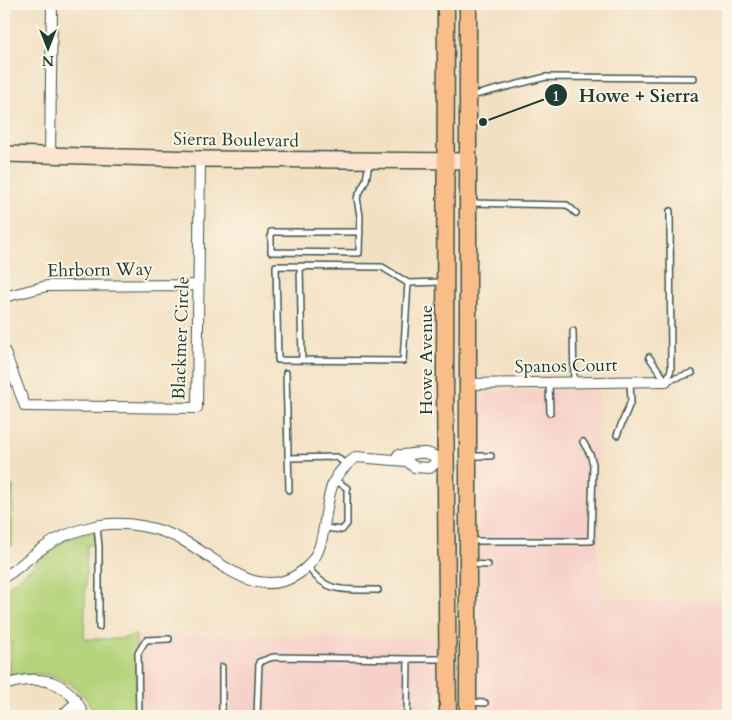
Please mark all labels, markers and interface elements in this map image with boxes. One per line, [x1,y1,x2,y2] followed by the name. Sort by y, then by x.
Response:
[22,22,72,72] north arrow
[42,51,54,70] text: N
[544,78,709,112] callout: Howe + Sierra
[579,83,700,109] text: Howe + Sierra
[552,86,560,106] text: 1
[173,126,299,154] street label: Sierra Boulevard
[47,257,154,283] street label: Ehrborn Way
[166,276,196,400] street label: Blackmer Circle
[414,305,439,415] street label: Howe Avenue
[514,353,618,379] street label: Spanos Court

